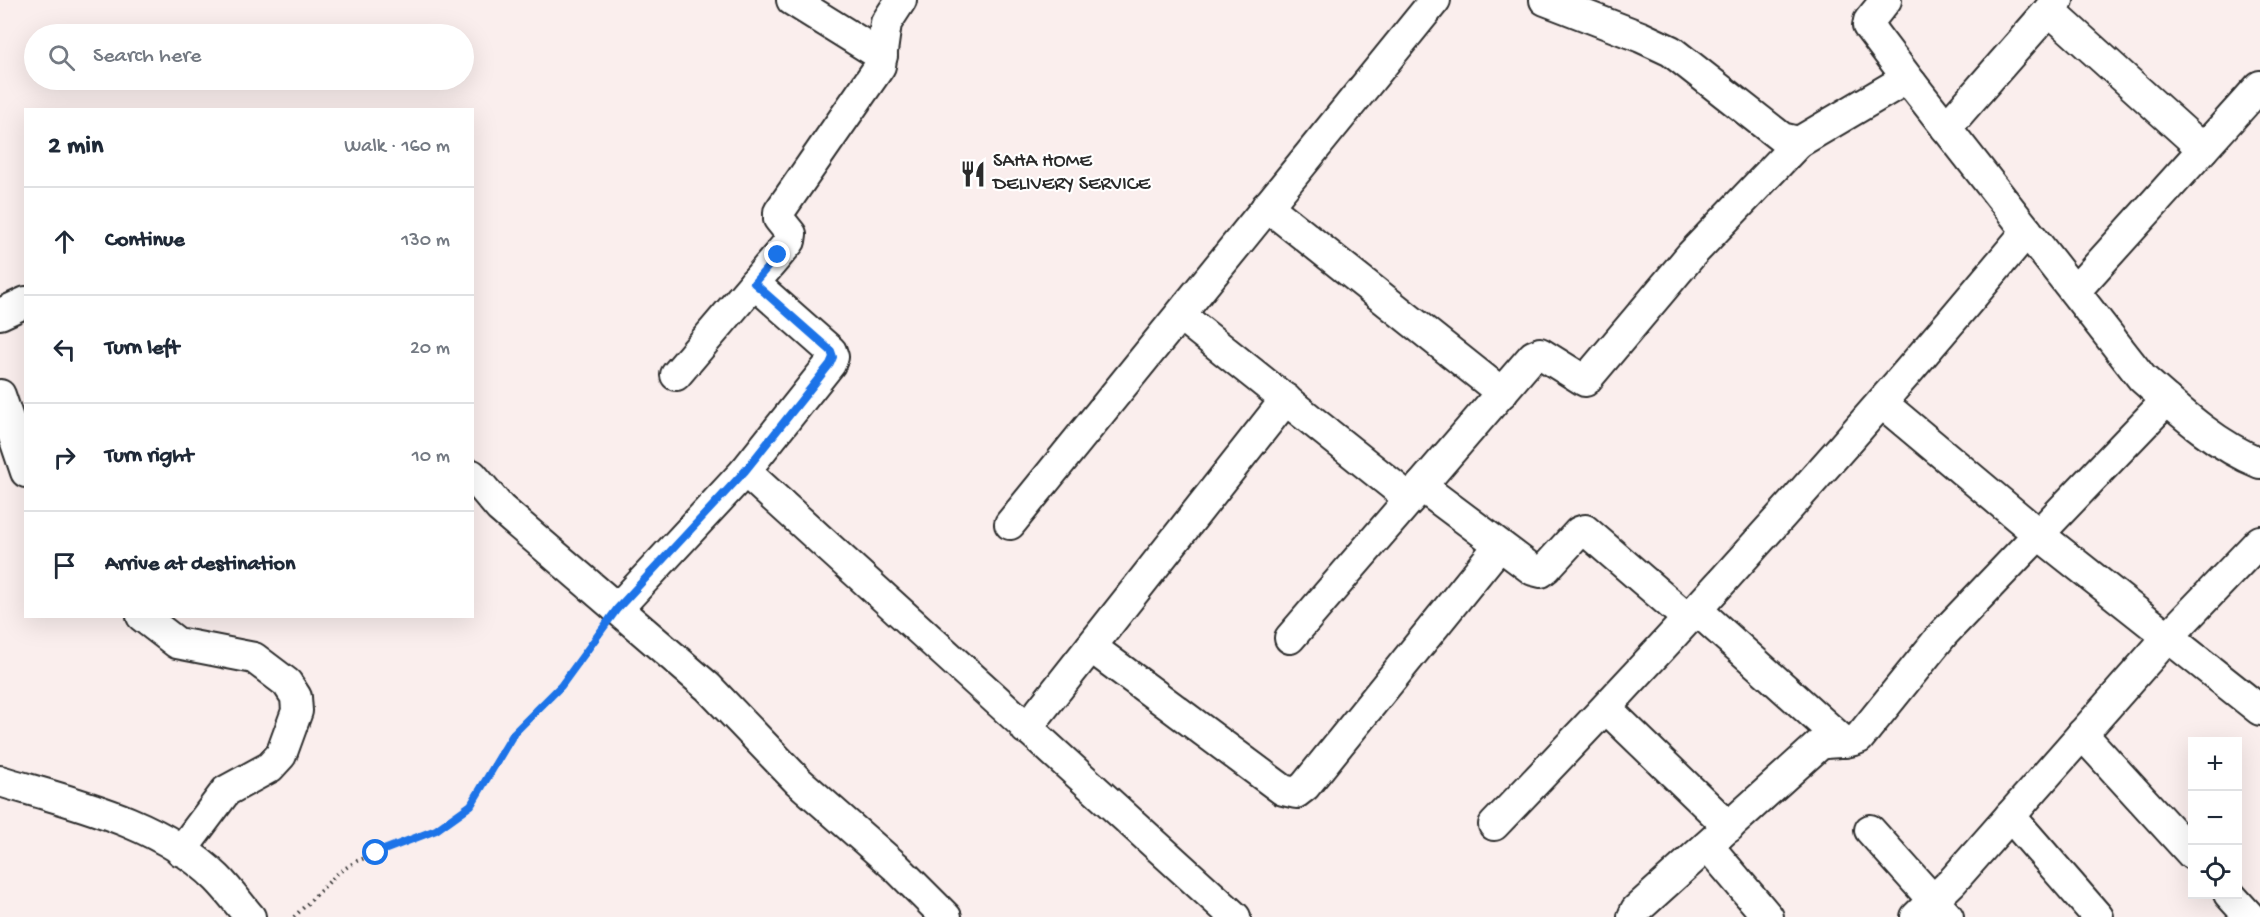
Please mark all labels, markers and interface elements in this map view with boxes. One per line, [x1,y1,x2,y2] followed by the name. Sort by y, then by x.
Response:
[24,24,474,90] search box
[45,41,78,74] icon: search
[93,44,201,70] text: Search here
[48,132,103,163] text: 2 min
[344,136,450,159] text: Walk · 160 m
[991,151,1152,197] place label: SAHA HOME DELIVERY SERVICE
[958,159,988,189] restaurant icon: SAHA HOME DELIVERY SERVICE
[48,225,81,258] icon: ahead
[105,228,185,254] text: Continue
[401,230,450,253] text: 130 m
[764,241,790,267] route end
[48,333,81,366] icon: left
[105,336,179,362] text: Turn left
[410,338,450,361] text: 20 m
[48,441,81,474] icon: right
[105,444,193,470] text: Turn right
[412,446,450,469] text: 10 m
[48,549,81,582] icon: arrive
[105,552,295,578] text: Arrive at destination
[2188,737,2242,899] map controls
[2188,737,2242,791] button: +
[2188,791,2242,845] button: −
[362,839,388,865] route start
[2188,845,2242,899] button: locate

